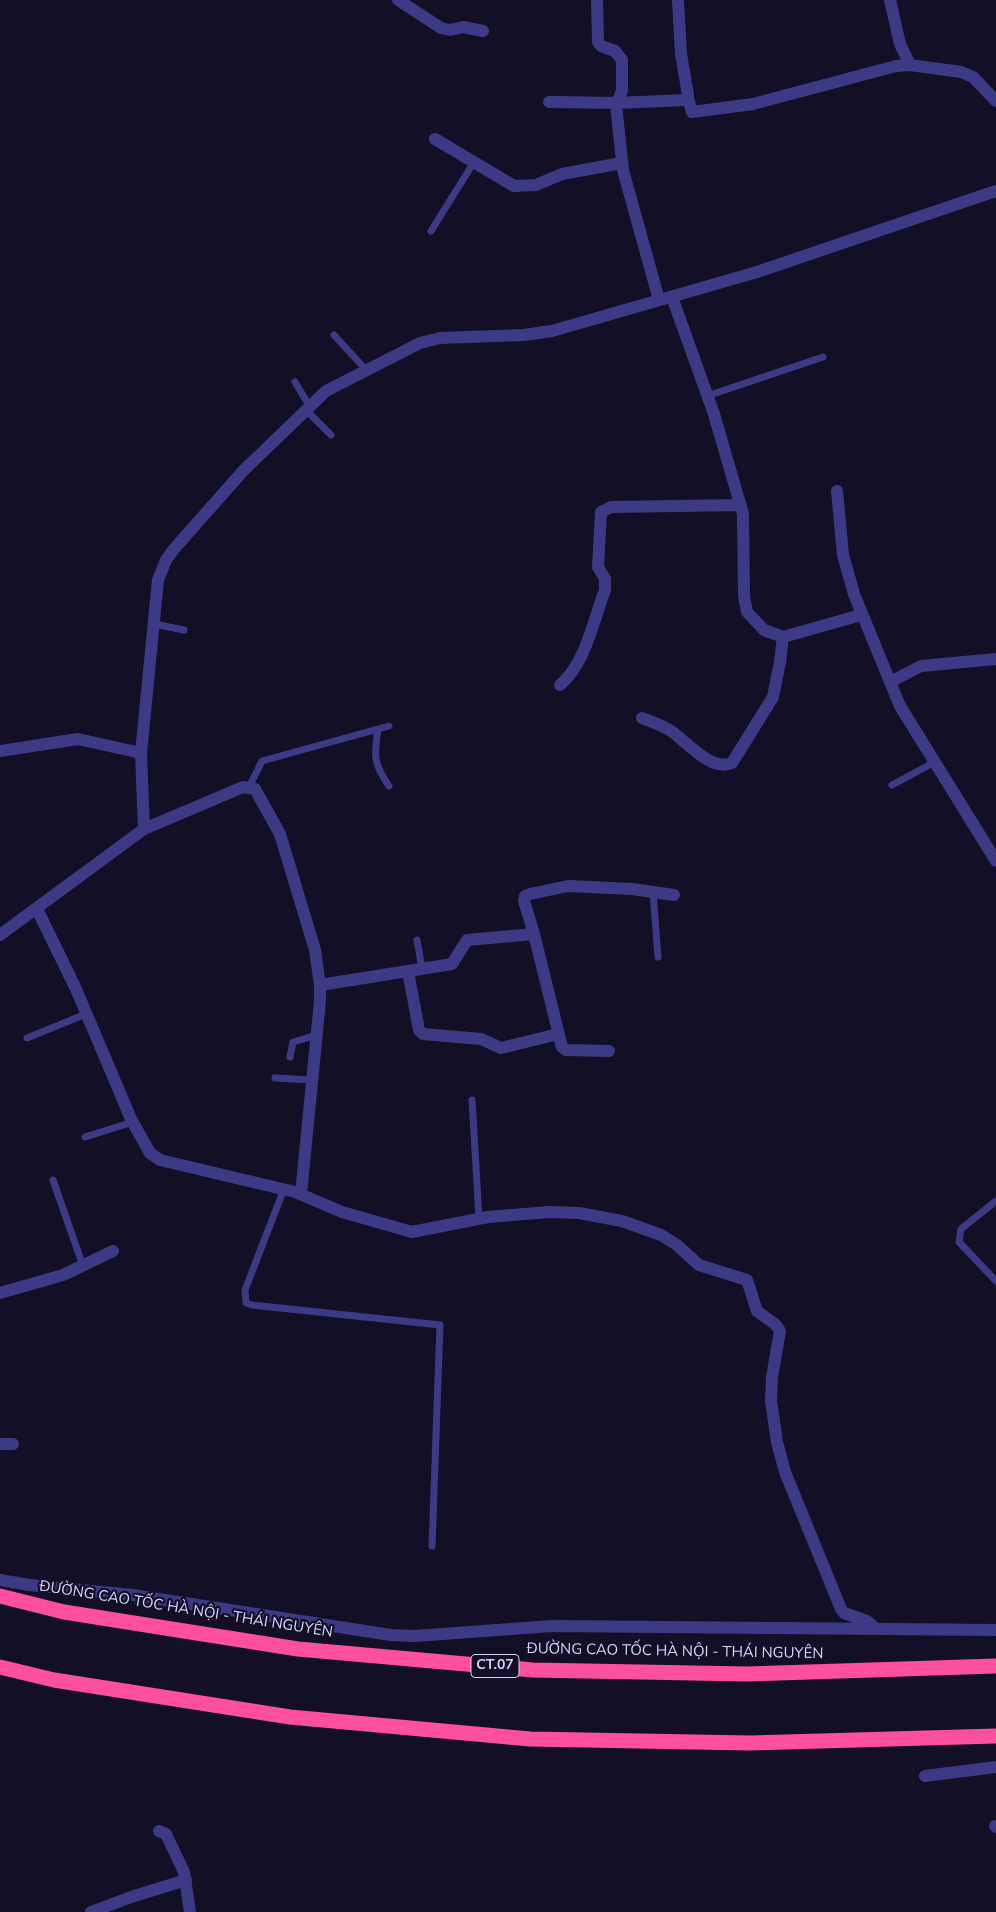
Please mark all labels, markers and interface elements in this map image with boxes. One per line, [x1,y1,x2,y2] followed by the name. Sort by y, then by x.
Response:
[38,1578,334,1642] street label: ĐƯỜNG CAO TỐC HÀ NỘI - THÁI NGUYÊN
[526,1640,824,1664] street label: ĐƯỜNG CAO TỐC HÀ NỘI - THÁI NGUYÊN
[471,1654,519,1678] road number: CT.07

